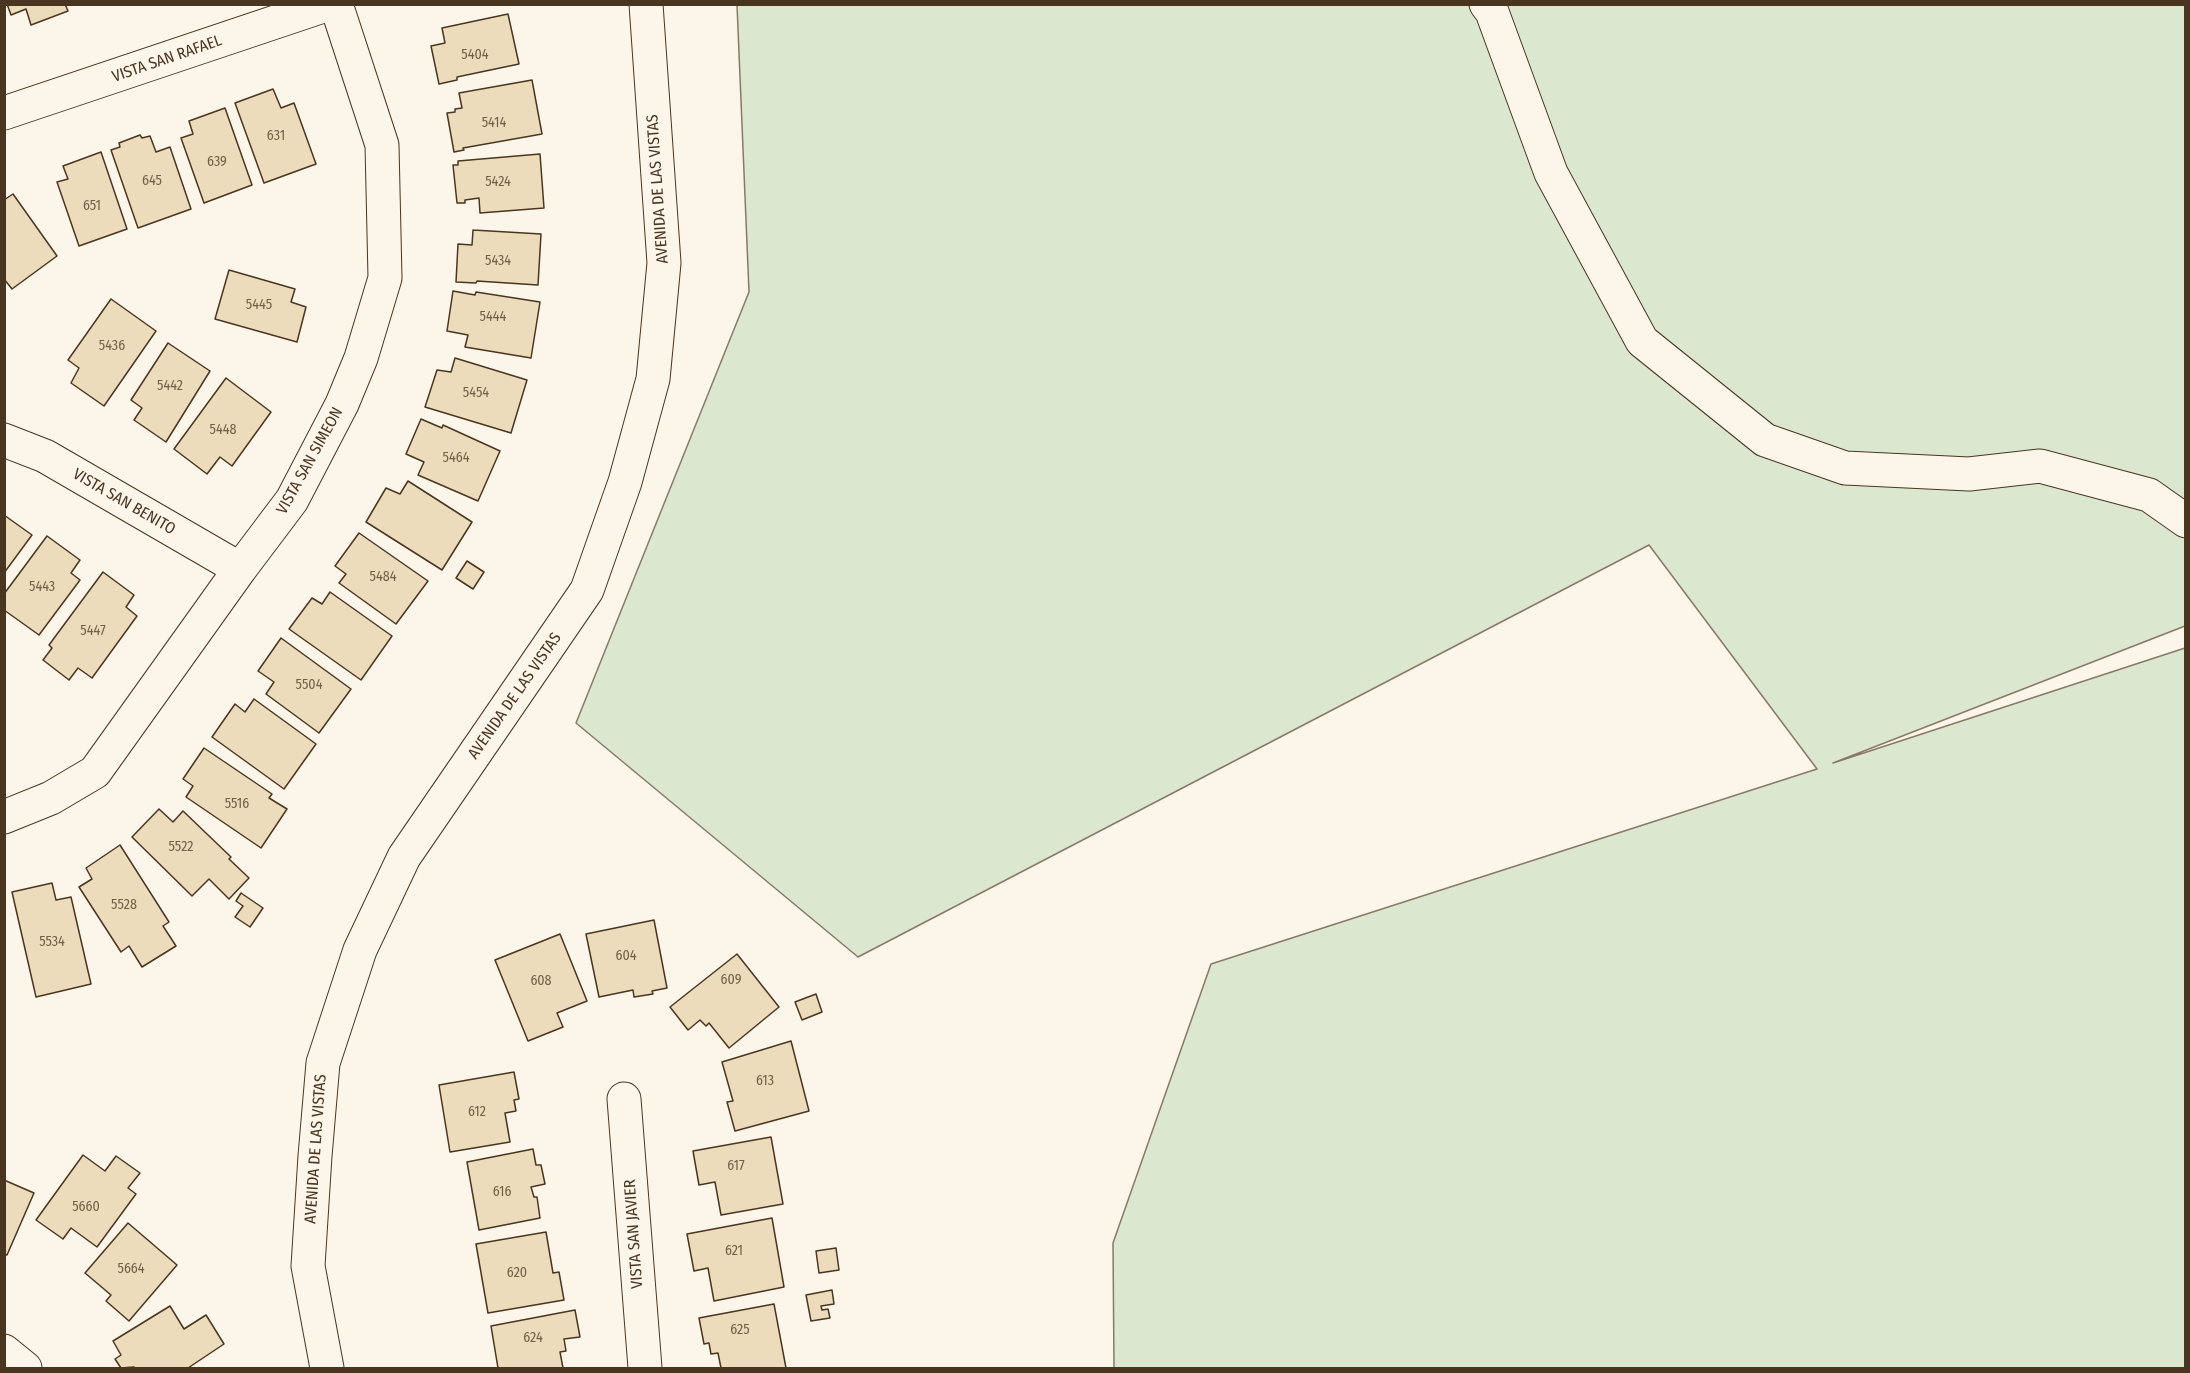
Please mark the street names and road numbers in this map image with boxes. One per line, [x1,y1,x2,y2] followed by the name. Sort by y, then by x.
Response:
[110,31,224,87] street label: VISTA SAN RAFAEL
[643,114,673,264] street label: AVENIDA DE LAS VISTAS
[273,404,347,518] street label: VISTA SAN SIMEON
[69,465,179,539] street label: VISTA SAN BENITO
[464,629,566,763] street label: AVENIDA DE LAS VISTAS
[301,1074,331,1224] street label: AVENIDA DE LAS VISTAS
[621,1179,647,1289] street label: VISTA SAN JAVIER

